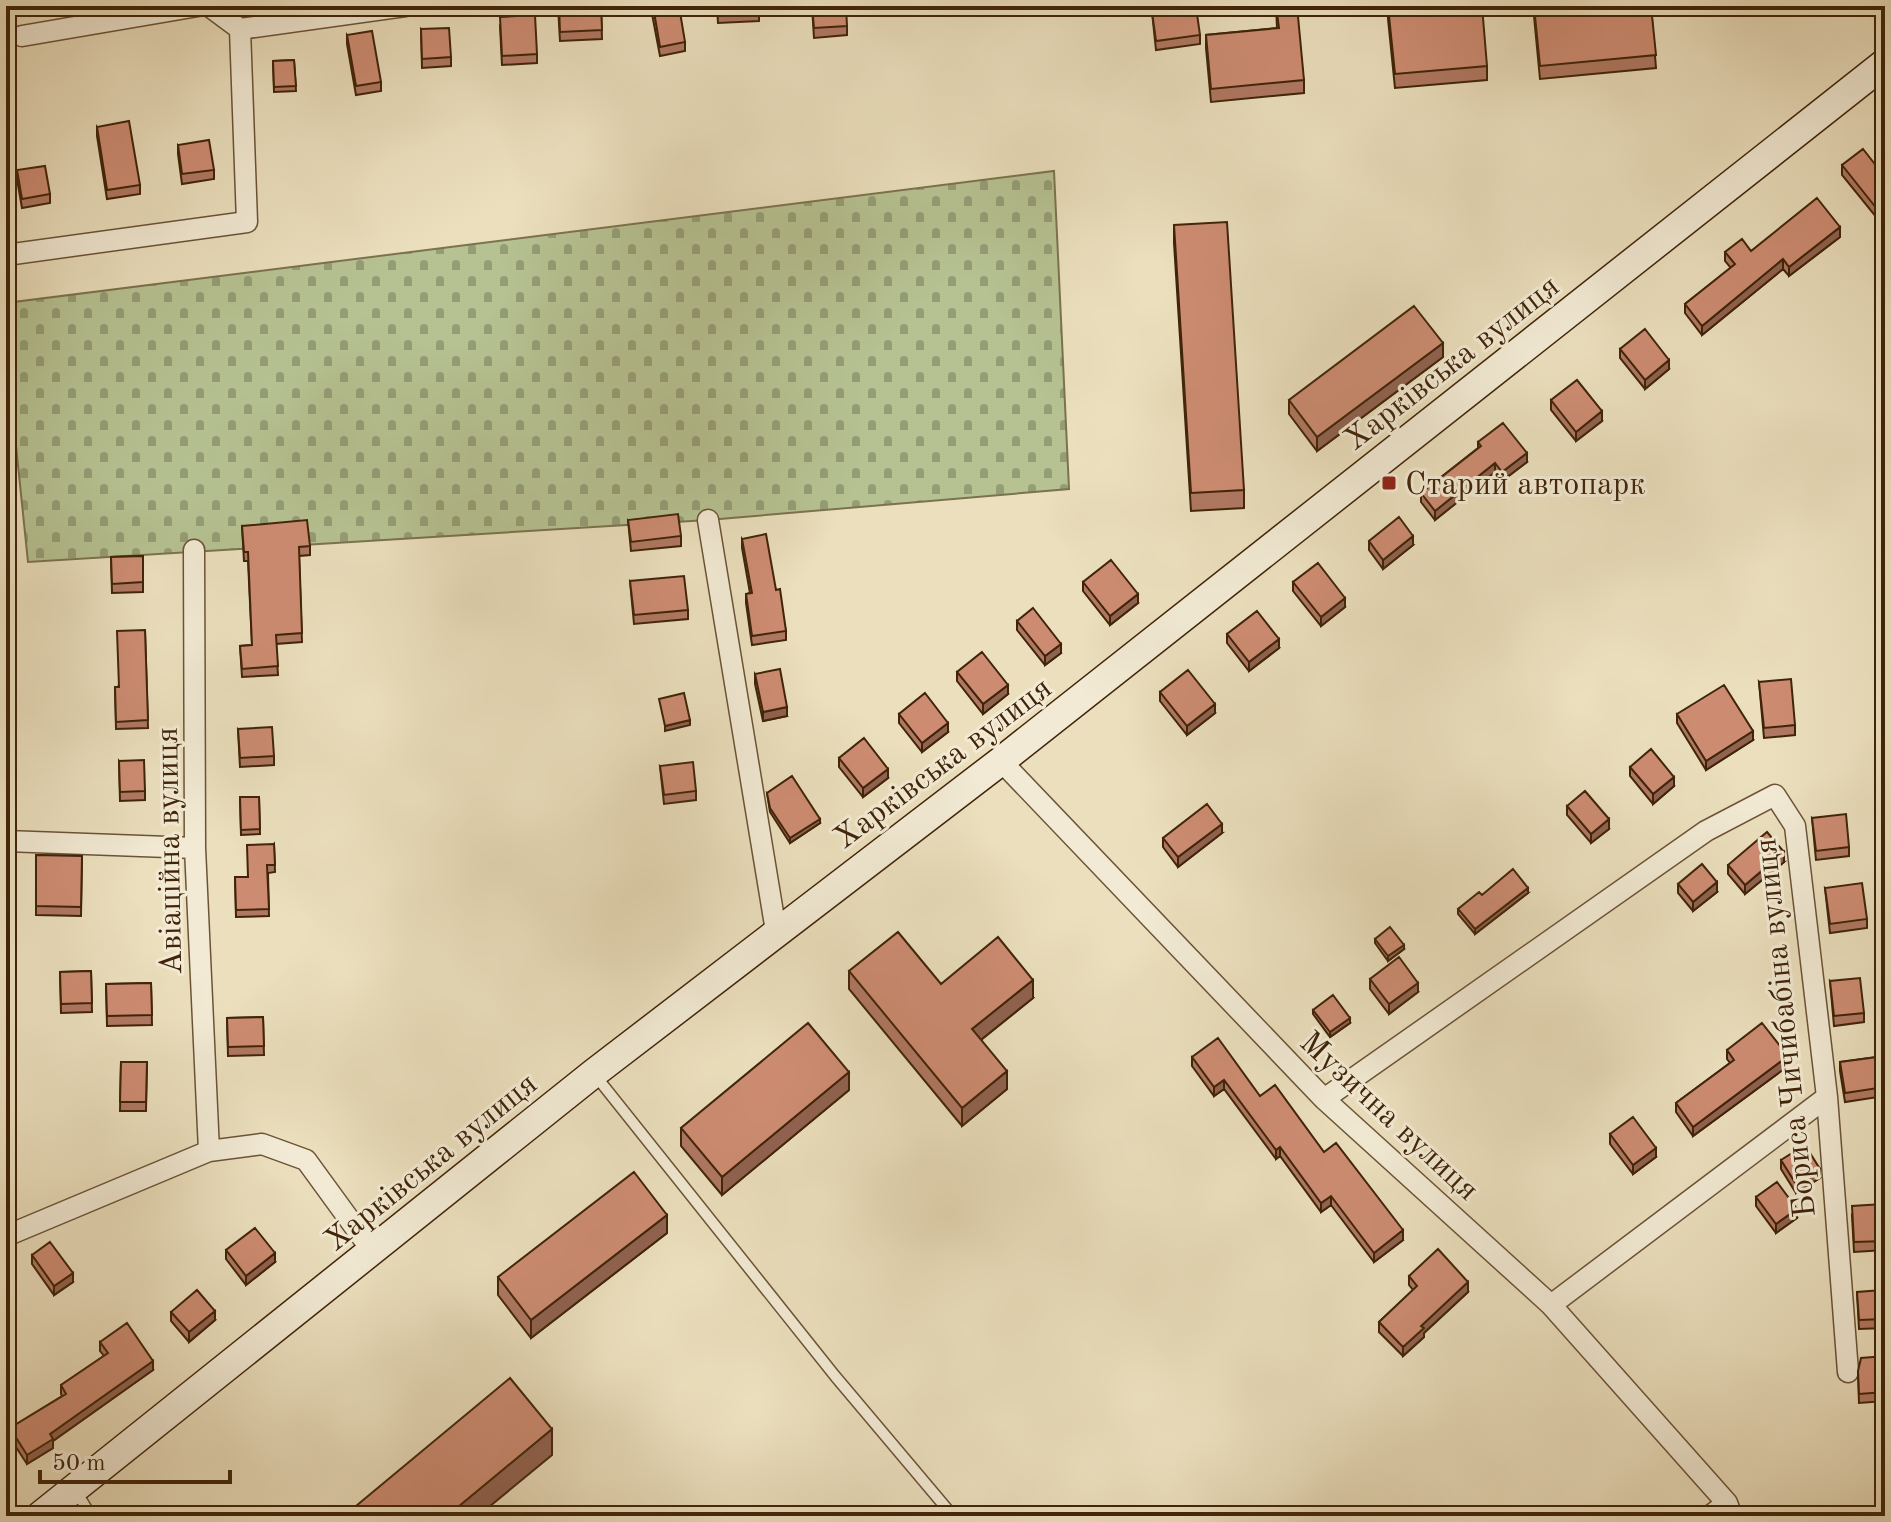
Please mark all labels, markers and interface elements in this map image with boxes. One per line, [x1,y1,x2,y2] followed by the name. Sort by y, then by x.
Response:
[1340,271,1566,458] street label: Харківська вулиця
[1405,470,1645,502] place label: Старий автопарк
[1380,474,1398,492] marker: Старий автопарк
[829,673,1058,856] street label: Харківська вулиця
[153,727,189,975] street label: Авіаційна вулиця
[1751,836,1823,1219] street label: Бориса Чичибабіна вулиця
[1292,1027,1483,1208] street label: Музична вулиця
[320,1068,544,1258] street label: Харківська вулиця
[40,1434,230,1484] scale bar
[52,1452,106,1476] text: 50 m

